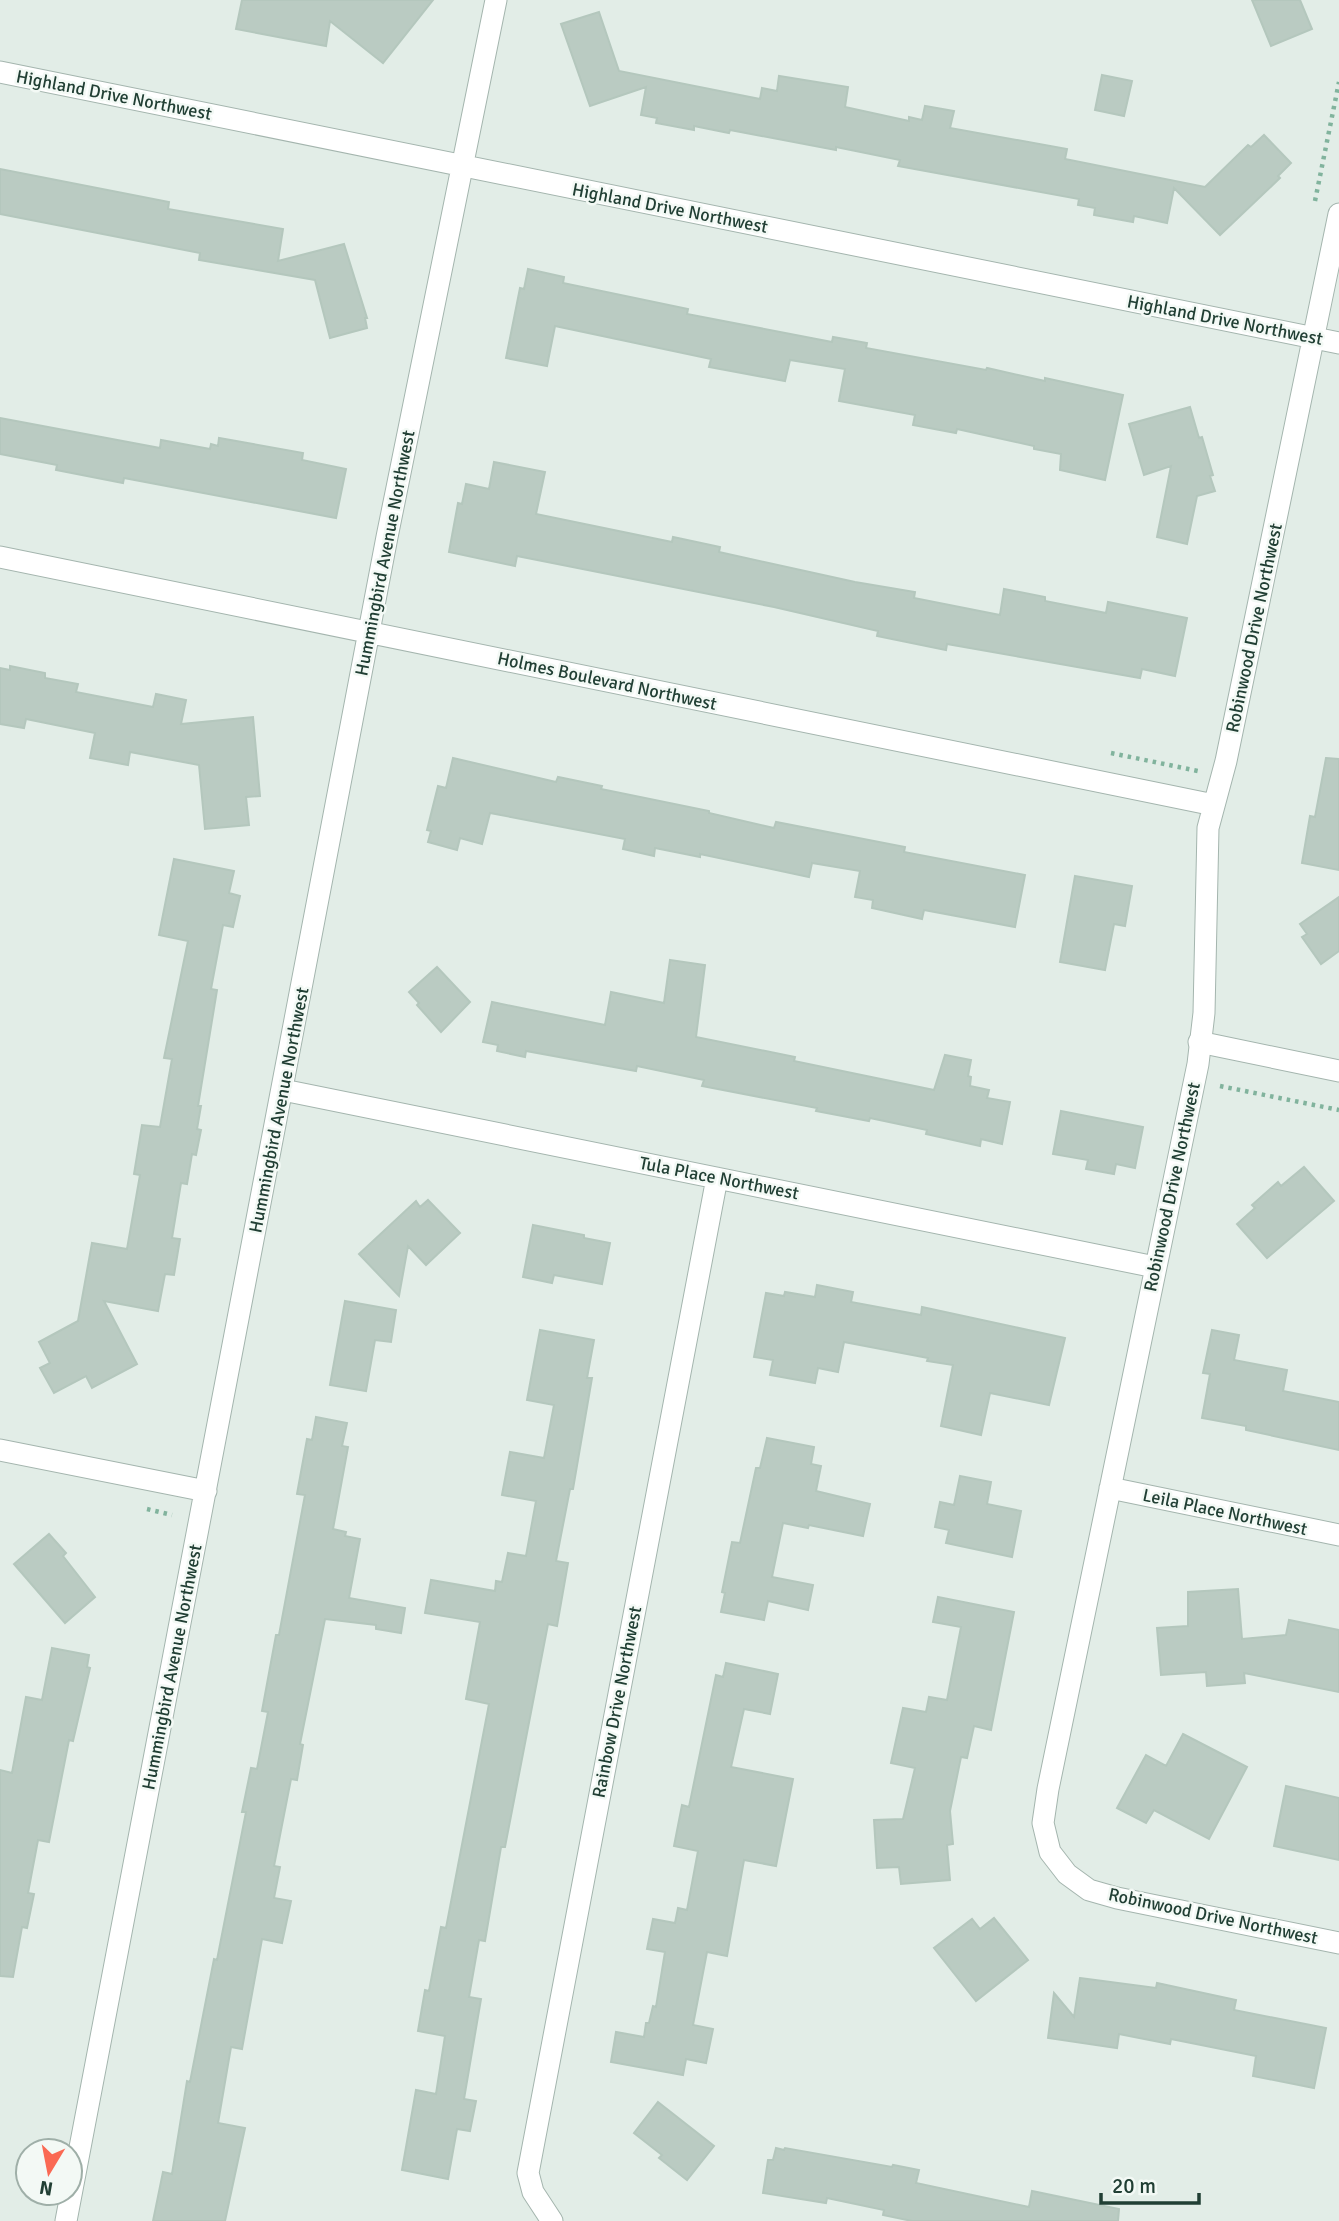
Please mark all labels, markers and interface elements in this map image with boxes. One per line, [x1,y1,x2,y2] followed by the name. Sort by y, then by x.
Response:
[14,65,214,125] street label: Highland Drive Northwest
[570,178,770,238] street label: Highland Drive Northwest
[1125,290,1325,350] street label: Highland Drive Northwest
[350,428,420,678] street label: Hummingbird Avenue Northwest
[1221,521,1287,735] street label: Robinwood Drive Northwest
[495,647,719,715] street label: Holmes Boulevard Northwest
[244,985,314,1235] street label: Hummingbird Avenue Northwest
[1139,1080,1205,1294] street label: Robinwood Drive Northwest
[637,1152,801,1204] street label: Tula Place Northwest
[1141,1484,1309,1540] street label: Leila Place Northwest
[137,1542,207,1792] street label: Hummingbird Avenue Northwest
[588,1604,646,1800] street label: Rainbow Drive Northwest
[1106,1883,1320,1949] street label: Robinwood Drive Northwest
[14,2137,84,2207] north arrow
[1101,2162,1199,2206] scale bar
[1112,2173,1156,2199] text: 20 m
[38,2175,55,2201] text: N

